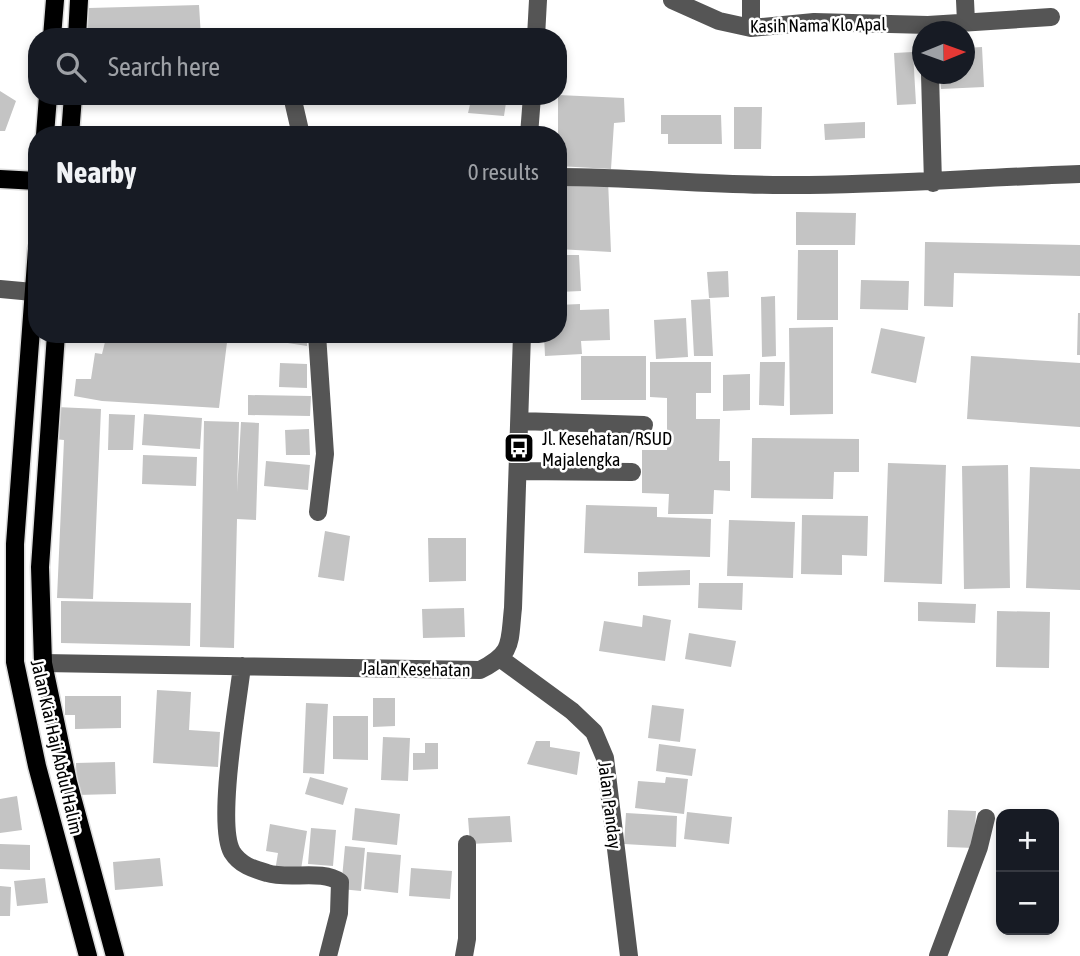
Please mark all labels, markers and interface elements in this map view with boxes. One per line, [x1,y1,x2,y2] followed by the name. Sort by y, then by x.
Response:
[750,13,886,37] street label: Kasih Nama Klo Apal
[912,21,975,84] north arrow
[28,28,567,105] search box
[52,48,90,86] icon: search
[108,52,220,82] text: Search here
[56,155,136,189] text: Nearby
[468,159,539,185] text: 0 results
[542,428,672,470] place label: Jl. Kesehatan/RSUD Majalengka
[502,431,536,465] bus stop icon: Jl. Kesehatan/RSUD Majalengka
[27,658,87,836] street label: Jalan Kiai Haji Abdul Halim
[361,658,471,680] street label: Jalan Kesehatan
[594,760,626,850] street label: Jalan Panday
[996,809,1059,935] map controls
[996,809,1059,872] button: +
[996,872,1059,935] button: −

